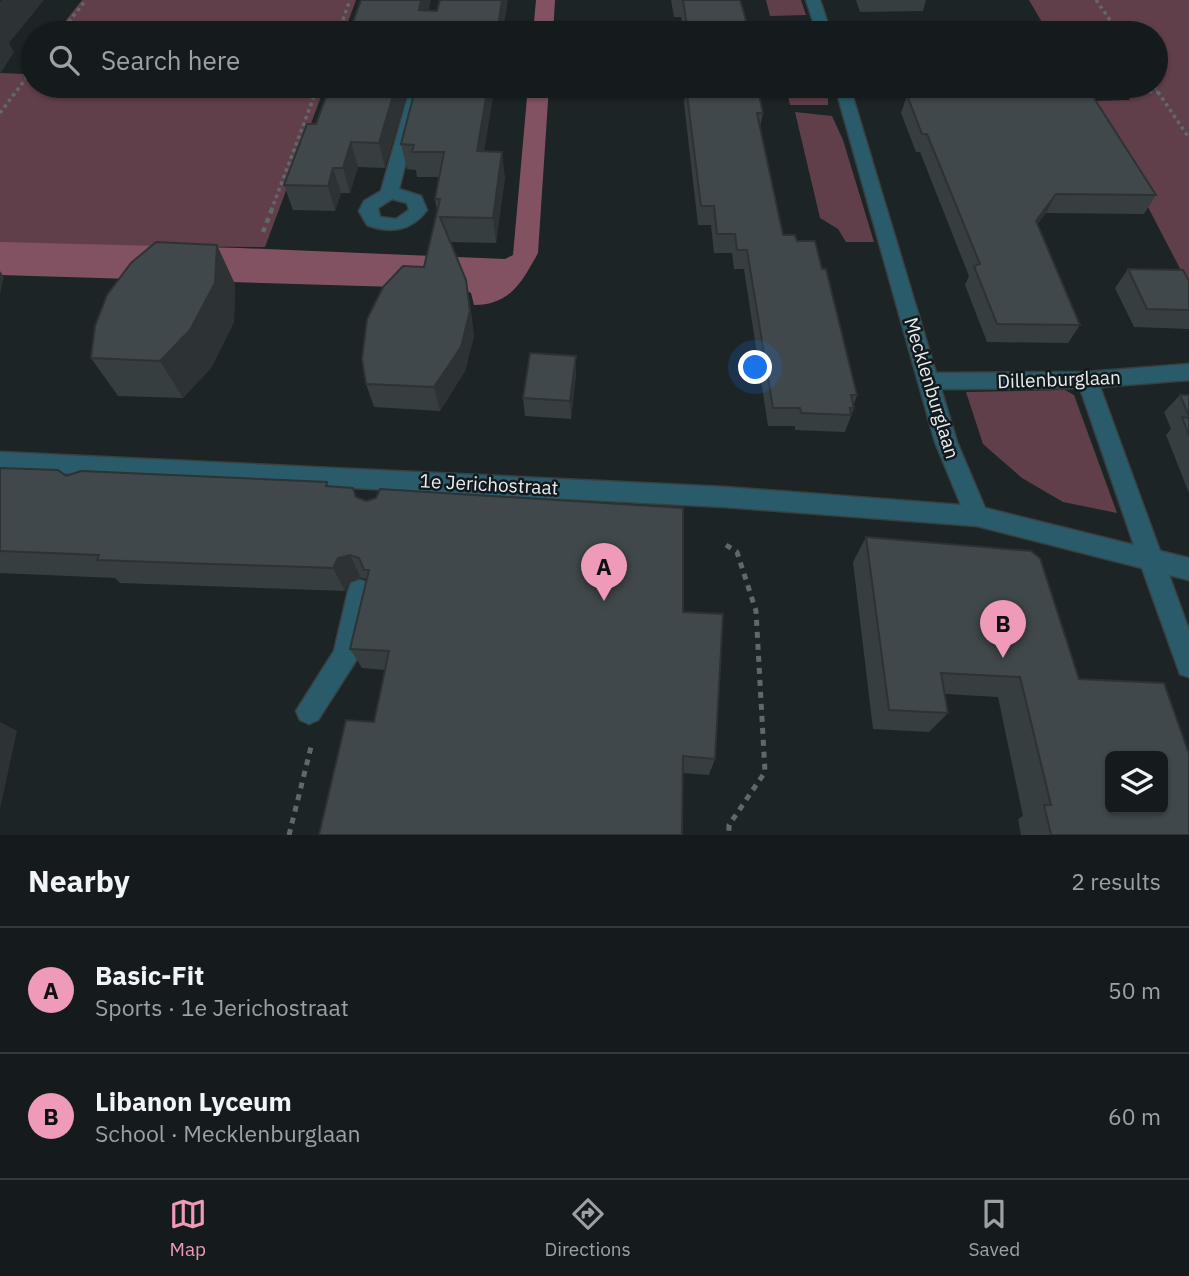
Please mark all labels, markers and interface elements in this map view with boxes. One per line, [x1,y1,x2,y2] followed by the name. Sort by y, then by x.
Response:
[21,21,1168,98] search box
[45,41,83,79] icon: search
[101,43,240,77] text: Search here
[899,314,965,462] street label: Mecklenburglaan
[738,350,772,384] your location
[997,365,1121,393] street label: Dillenburglaan
[419,468,559,500] street label: 1e Jerichostraat
[581,543,627,601] pin: A
[980,600,1026,658] pin: B
[1105,751,1168,814] map controls
[1105,751,1168,814] button: layers
[28,861,130,900] text: Nearby
[1071,866,1161,896] text: 2 results
[95,958,204,992] text: Basic-Fit
[43,975,59,1005] text: A
[1108,975,1161,1005] text: 50 m
[95,992,349,1022] text: Sports · 1e Jerichostraat
[95,1084,292,1118] text: Libanon Lyceum
[43,1101,59,1131] text: B
[1108,1101,1161,1131] text: 60 m
[95,1118,361,1148] text: School · Mecklenburglaan
[169,1195,207,1261] tab: Map
[544,1195,631,1261] tab: Directions
[969,1195,1020,1261] tab: Saved

